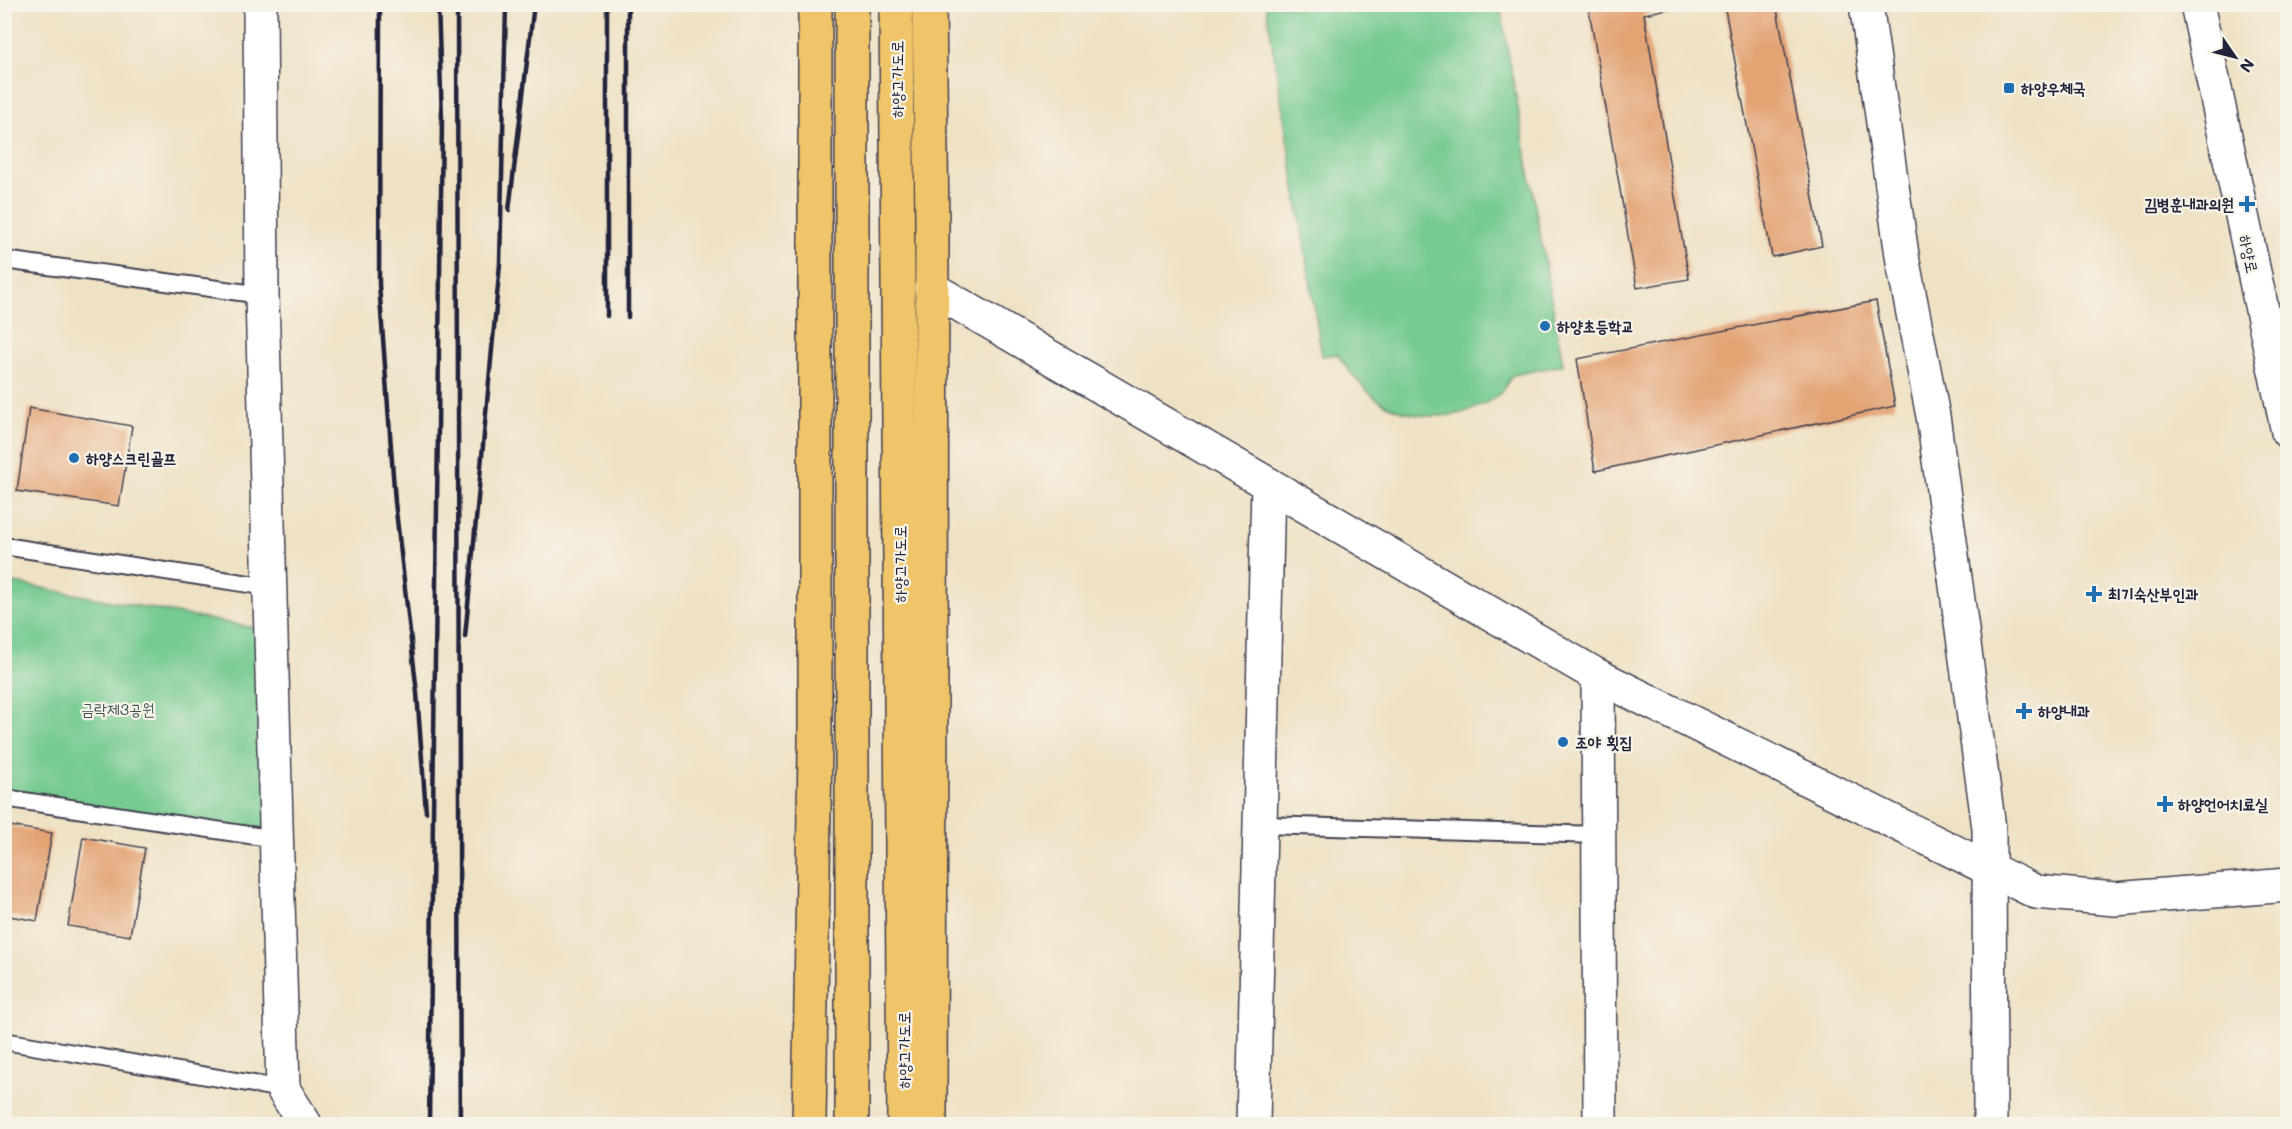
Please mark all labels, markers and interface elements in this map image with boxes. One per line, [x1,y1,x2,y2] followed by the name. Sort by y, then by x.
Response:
[2205,27,2265,87] north arrow
[886,40,907,118] street label: 하양고가도로
[2236,55,2260,77] text: N
[2020,77,2086,98] place label: 하양우체국
[2002,81,2016,95] marker: 하양우체국
[2144,193,2234,214] place label: 김병훈내과의원
[2238,195,2256,213] marker: 김병훈내과의원
[2235,233,2264,275] street label: 하양로
[1556,315,1634,336] place label: 하양초등학교
[1538,319,1552,333] marker: 하양초등학교
[85,447,176,468] place label: 하양스크린골프
[67,451,81,465] marker: 하양스크린골프
[889,525,910,603] street label: 하양고가도로
[2108,583,2198,604] place label: 최기숙산부인과
[2085,585,2103,603] marker: 최기숙산부인과
[81,698,155,719] park label: 금락제3공원
[2037,700,2090,721] place label: 하양내과
[2015,702,2033,720] marker: 하양내과
[1575,731,1632,752] place label: 조야 횟집
[1556,735,1570,749] marker: 조야 횟집
[2177,793,2268,814] place label: 하양언어치료실
[2156,795,2174,813] marker: 하양언어치료실
[893,1011,914,1089] street label: 하양고가도로

